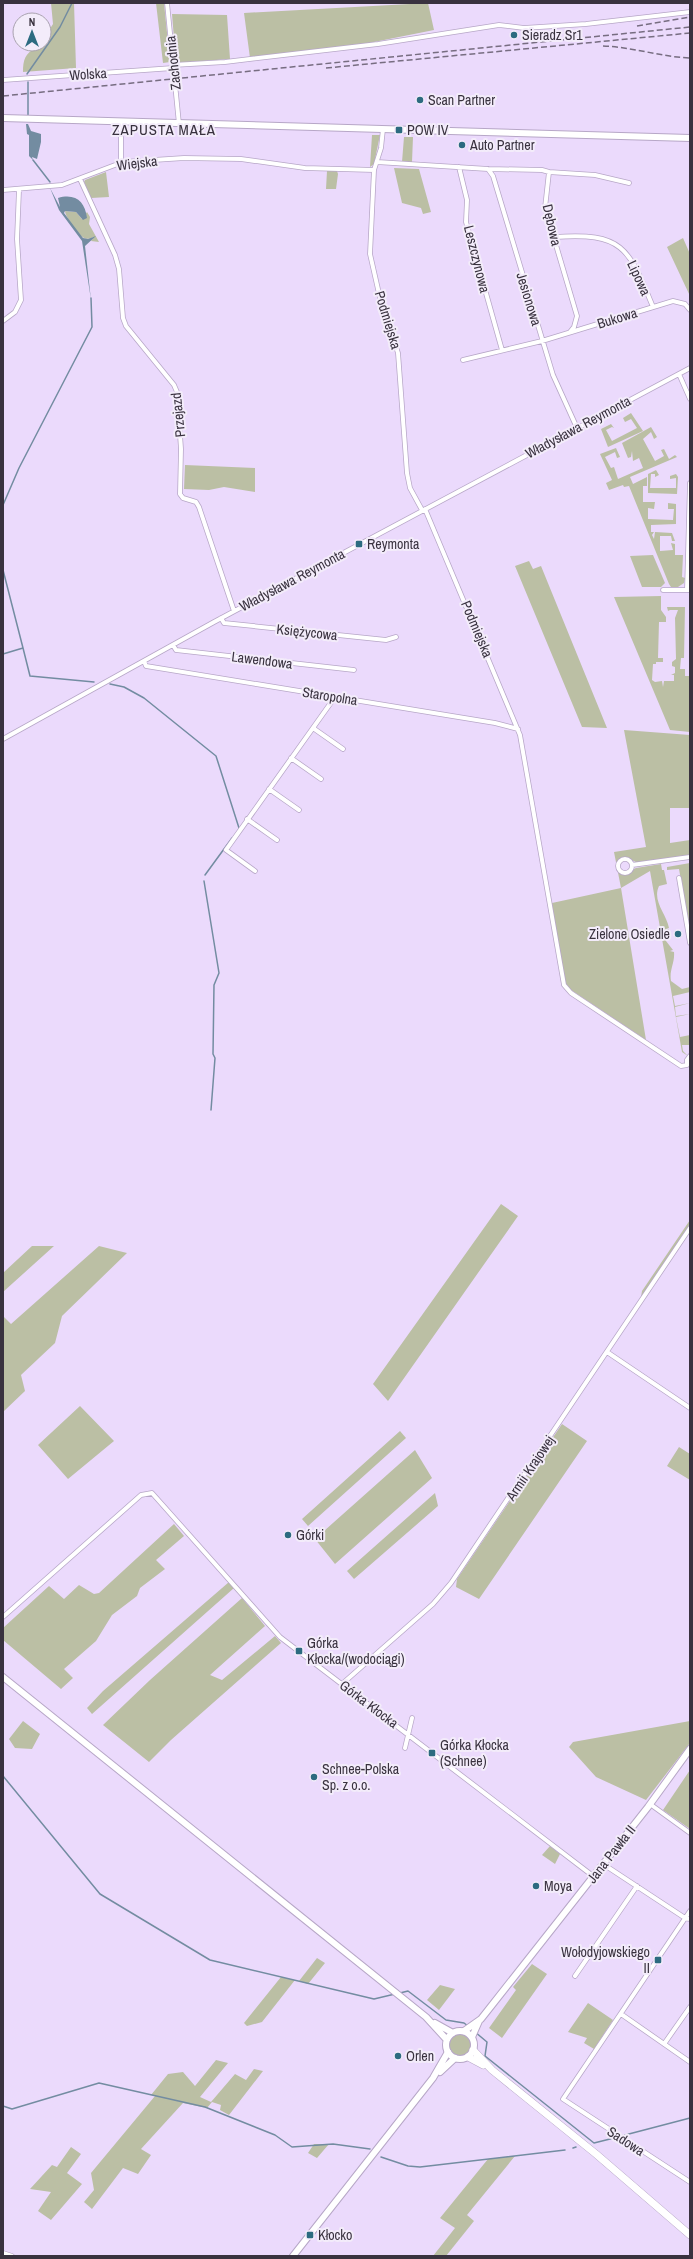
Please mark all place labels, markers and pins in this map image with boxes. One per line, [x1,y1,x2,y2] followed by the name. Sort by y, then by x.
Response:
[522,26,583,44] place label: Sieradz Sr1
[509,30,519,40] marker: Sieradz Sr1
[428,91,495,109] place label: Scan Partner
[415,95,425,105] marker: Scan Partner
[407,121,449,139] place label: POW IV
[394,125,404,135] marker: POW IV
[469,136,535,154] place label: Auto Partner
[457,140,467,150] marker: Auto Partner
[367,535,420,553] place label: Reymonta
[354,539,364,549] marker: Reymonta
[589,925,670,943] place label: Zielone Osiedle
[673,929,683,939] marker: Zielone Osiedle
[296,1526,324,1544] place label: Górki
[283,1530,293,1540] marker: Górki
[307,1634,405,1668] place label: Górka Kłocka/(wodociągi)
[294,1646,304,1656] marker: Górka Kłocka/(wodociągi)
[440,1736,510,1770] place label: Górka Kłocka (Schnee)
[427,1748,437,1758] marker: Górka Kłocka (Schnee)
[322,1760,400,1794] place label: Schnee-Polska Sp. z o.o.
[309,1772,319,1782] marker: Schnee-Polska Sp. z o.o.
[544,1877,573,1895] place label: Moya
[531,1881,541,1891] marker: Moya
[561,1943,650,1977] place label: Wołodyjowskiego II
[653,1955,663,1965] marker: Wołodyjowskiego II
[406,2047,434,2065] place label: Orlen
[393,2051,403,2061] marker: Orlen
[318,2226,352,2244] place label: Kłocko
[305,2230,315,2240] marker: Kłocko

